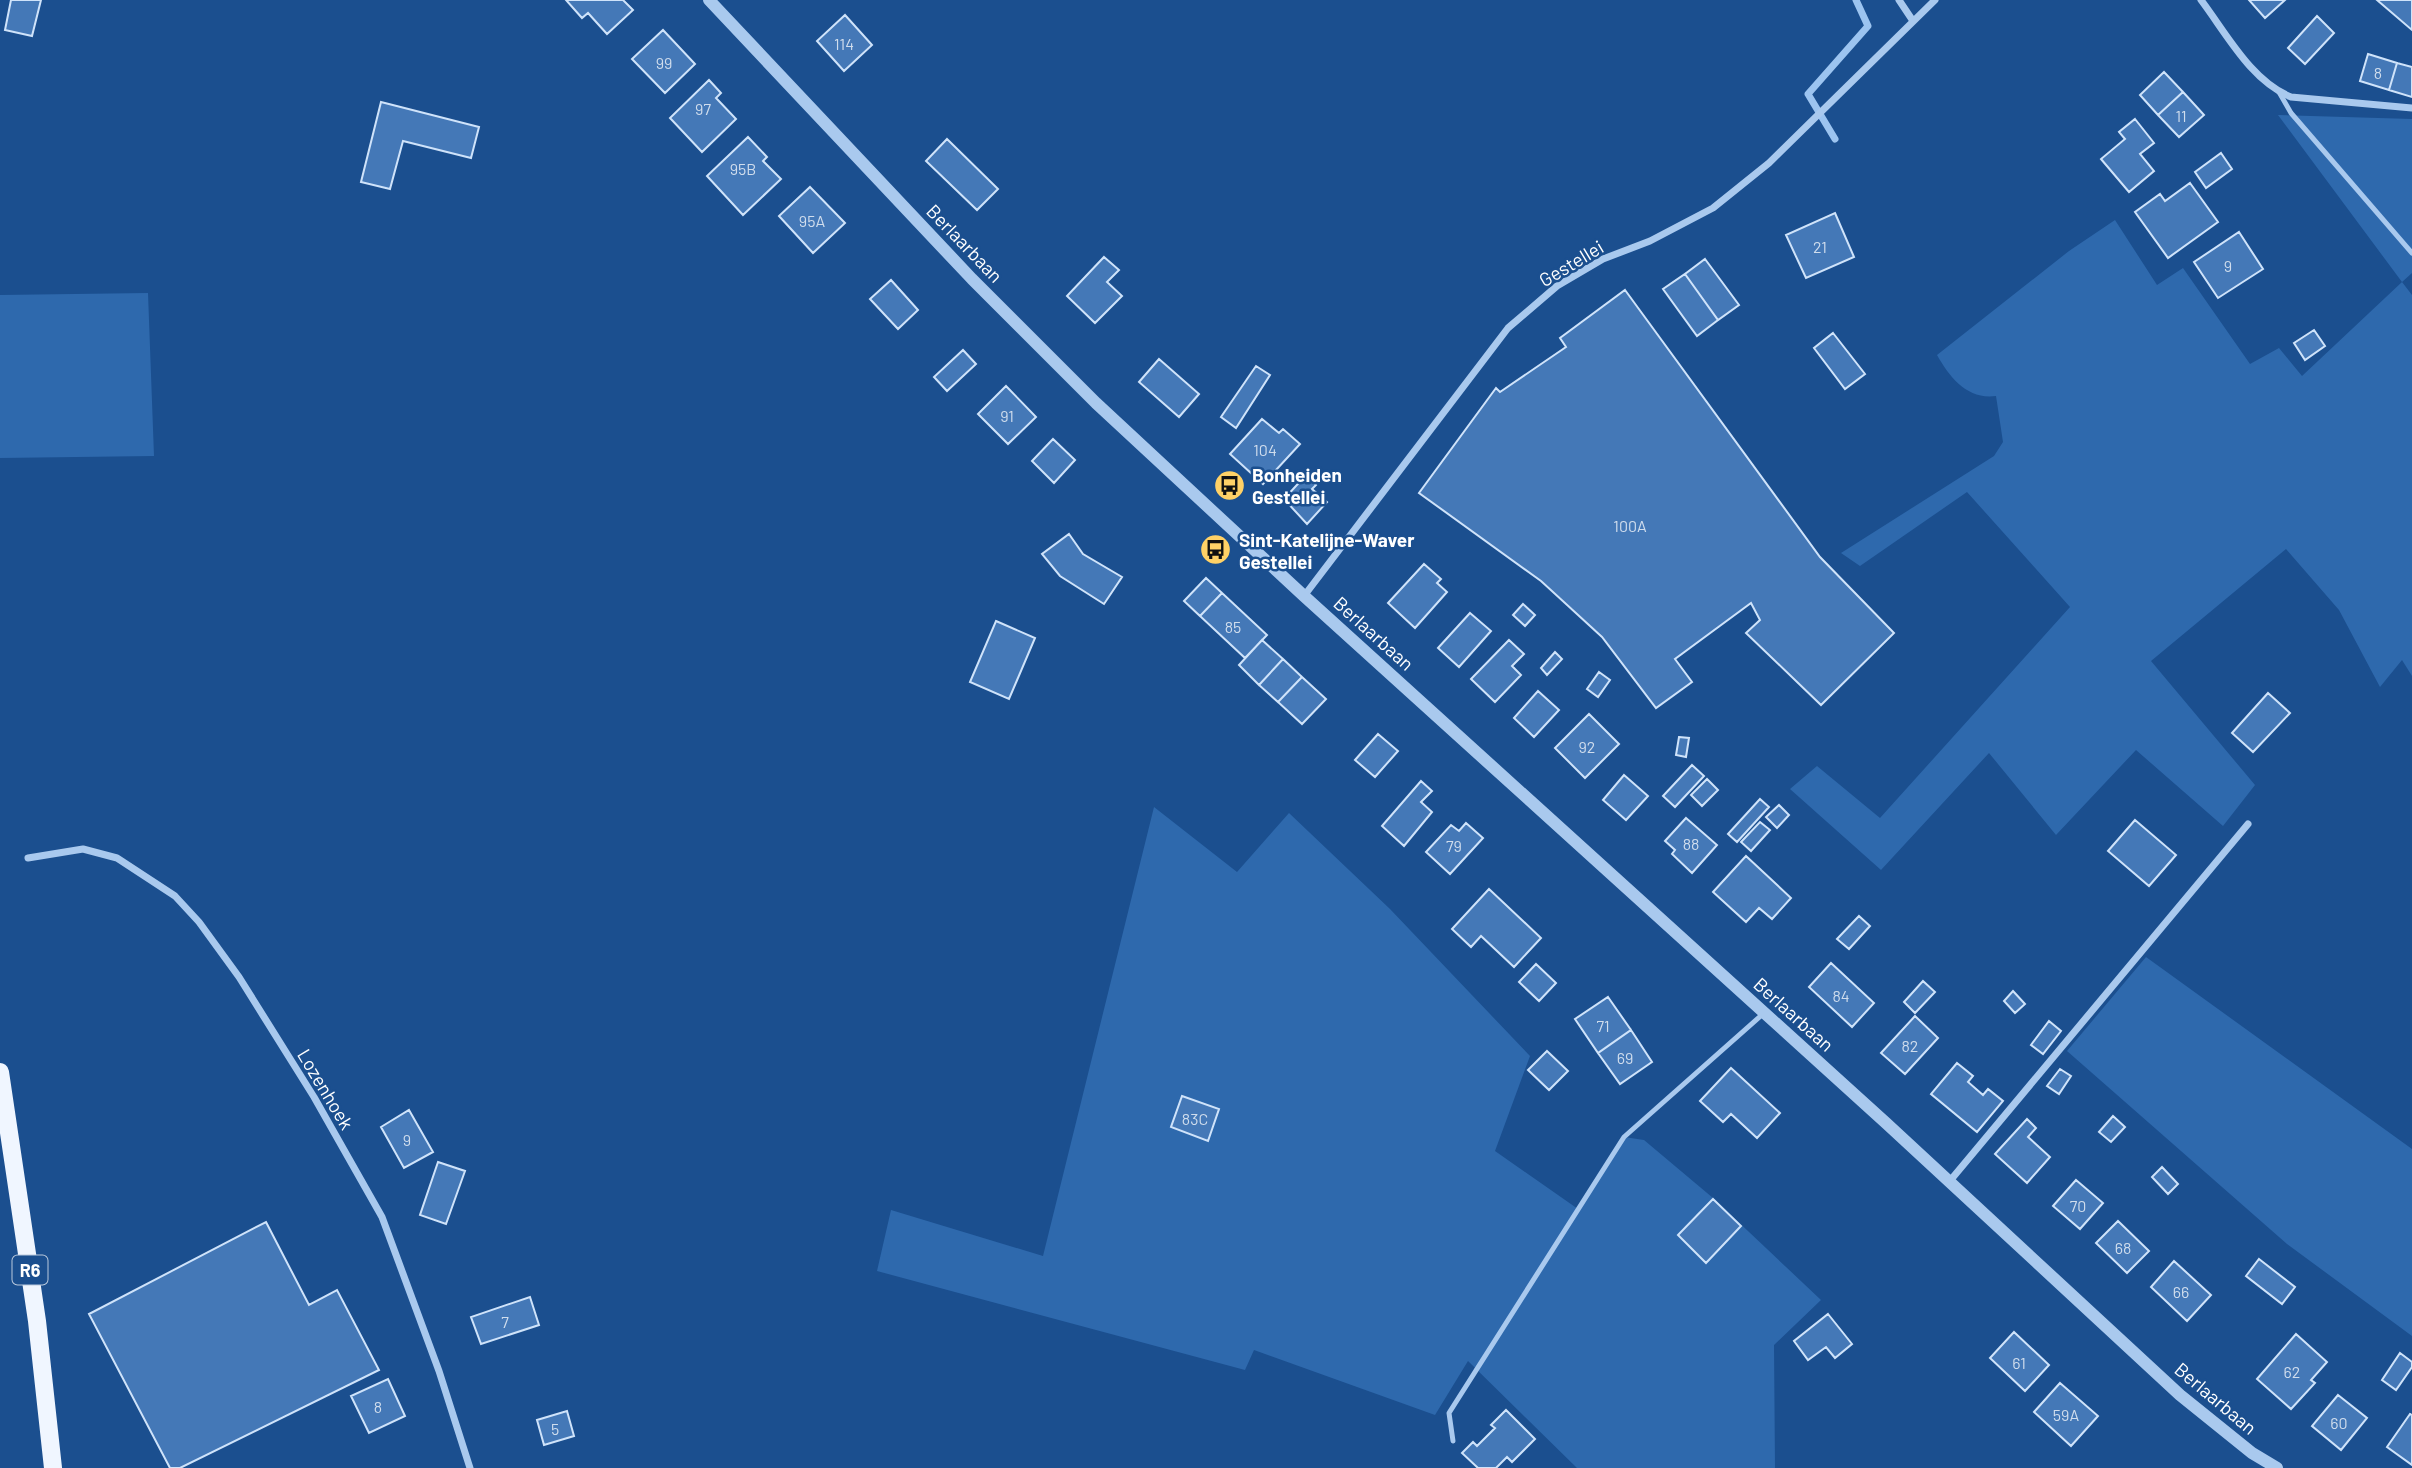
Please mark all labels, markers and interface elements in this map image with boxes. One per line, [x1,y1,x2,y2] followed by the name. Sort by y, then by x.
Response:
[834,34,854,53] house number: 114
[656,53,672,72] house number: 99
[2374,63,2382,82] house number: 8
[695,99,711,118] house number: 97
[2175,106,2187,125] house number: 11
[730,159,756,178] house number: 95B
[922,199,1008,287] street label: Berlaarbaan
[799,211,825,230] house number: 95A
[1535,235,1607,291] street label: Gestellei
[1813,237,1827,256] house number: 21
[2224,256,2232,275] house number: 9
[1000,406,1014,425] house number: 91
[1253,440,1277,459] house number: 104
[1252,463,1342,508] place label: Bonheiden Gestellei
[1212,468,1246,502] bus stop icon: Bonheiden Gestellei
[1613,516,1647,535] house number: 100A
[1239,528,1415,573] place label: Sint-Katelijne-Waver Gestellei
[1199,533,1233,567] bus stop icon: Sint-Katelijne-Waver Gestellei
[1329,591,1419,675] street label: Berlaarbaan
[1225,617,1241,636] house number: 85
[1579,737,1595,756] house number: 92
[1683,834,1699,853] house number: 88
[1446,836,1462,855] house number: 79
[1749,972,1839,1056] street label: Berlaarbaan
[1832,986,1850,1005] house number: 84
[1596,1016,1610,1035] house number: 71
[1902,1036,1918,1055] house number: 82
[293,1044,359,1134] street label: Lozenhoek
[1617,1048,1633,1067] house number: 69
[1182,1109,1208,1128] house number: 83C
[403,1130,411,1149] house number: 9
[2070,1196,2086,1215] house number: 70
[2115,1238,2131,1257] house number: 68
[12,1255,48,1284] road number: R6
[2173,1282,2189,1301] house number: 66
[501,1312,509,1331] house number: 7
[2012,1353,2026,1372] house number: 61
[2170,1357,2262,1439] street label: Berlaarbaan
[2284,1362,2300,1381] house number: 62
[374,1397,382,1416] house number: 8
[2053,1405,2079,1424] house number: 59A
[2330,1413,2348,1432] house number: 60
[551,1419,559,1438] house number: 5

